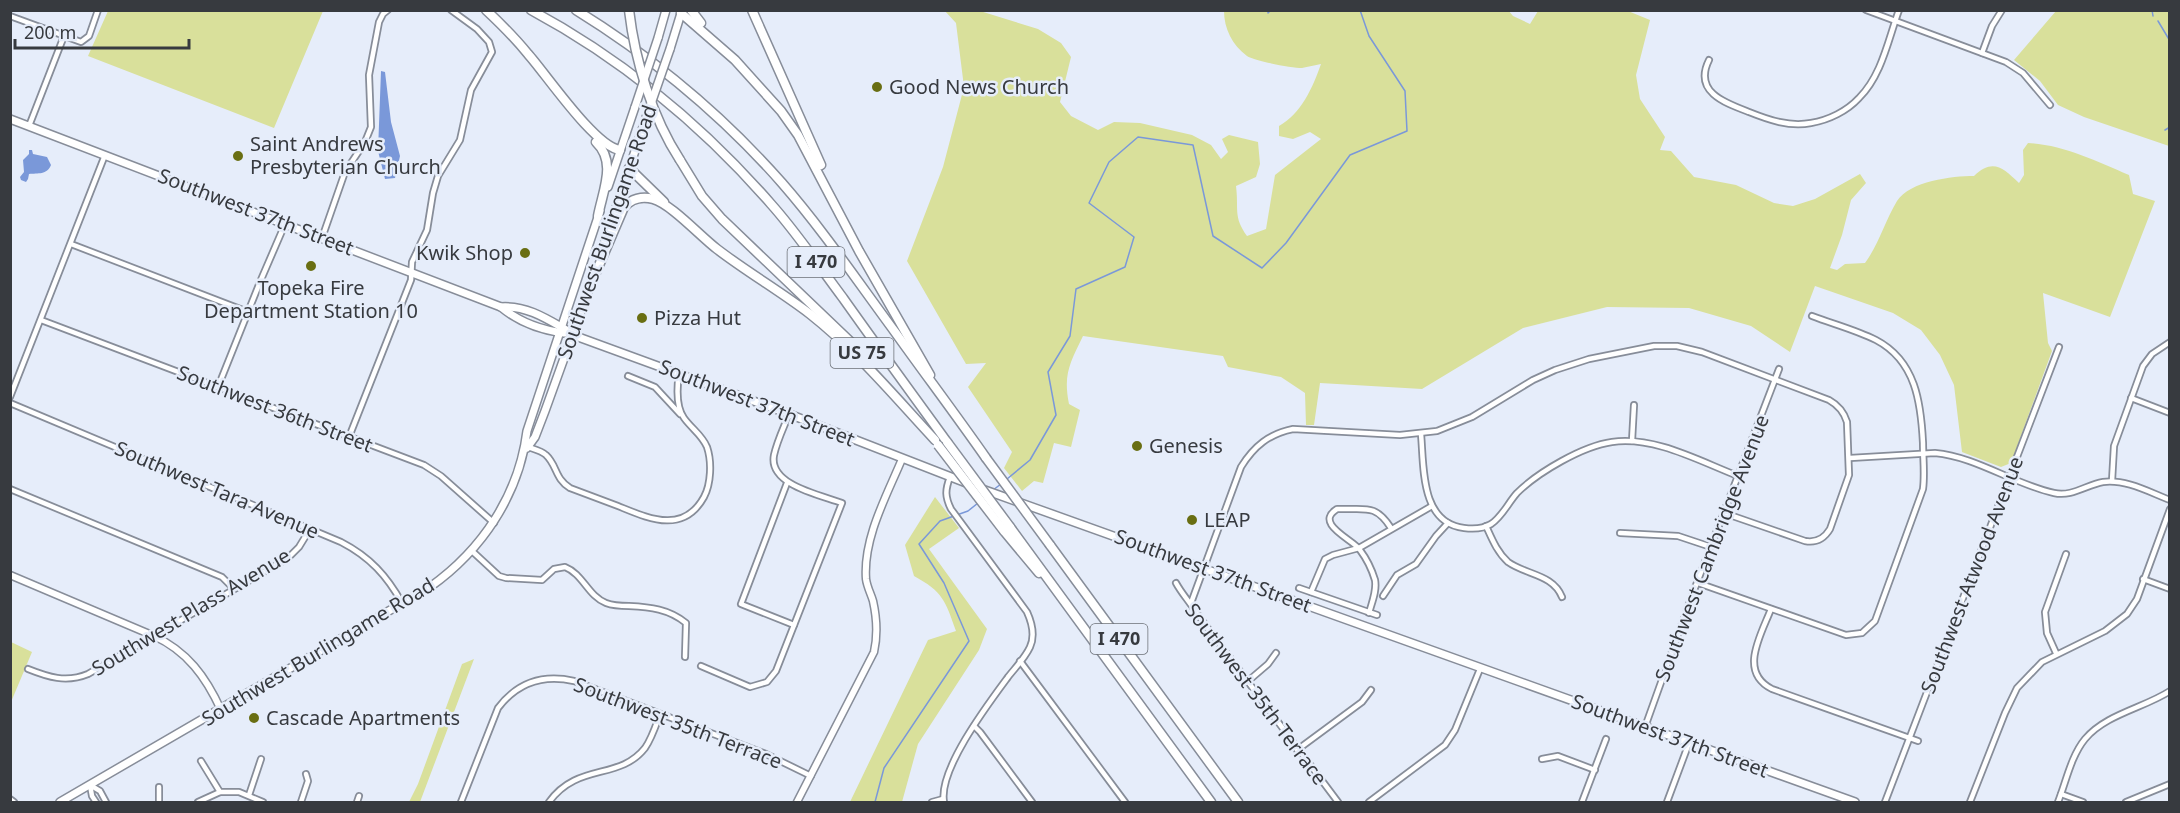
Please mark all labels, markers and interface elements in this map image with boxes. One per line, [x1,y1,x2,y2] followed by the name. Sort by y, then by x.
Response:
[15,12,189,50] scale bar
[24,20,76,44] text: 200 m
[889,73,1069,100] place label: Good News Church
[870,80,884,94] marker: Good News Church
[550,101,663,363] street label: Southwest Burlingame Road
[250,130,441,180] place label: Saint Andrews Presbyterian Church
[231,149,245,163] marker: Saint Andrews Presbyterian Church
[154,162,358,261] street label: Southwest 37th Street
[416,239,513,266] place label: Kwik Shop
[518,246,532,260] marker: Kwik Shop
[788,247,844,277] road number: I 470
[304,259,318,273] marker: Topeka Fire Department Station 10
[204,274,418,324] place label: Topeka Fire Department Station 10
[654,304,741,331] place label: Pizza Hut
[635,311,649,325] marker: Pizza Hut
[830,338,894,368] road number: US 75
[655,353,859,452] street label: Southwest 37th Street
[173,359,377,458] street label: Southwest 36th Street
[1648,411,1775,685] street label: Southwest Cambridge Avenue
[1149,432,1223,459] place label: Genesis
[111,434,323,545] street label: Southwest Tara Avenue
[1130,439,1144,453] marker: Genesis
[1914,453,2029,697] street label: Southwest Atwood Avenue
[1204,506,1250,533] place label: LEAP
[1185,513,1199,527] marker: LEAP
[1111,522,1315,619] street label: Southwest 37th Street
[86,542,295,682] street label: Southwest Plass Avenue
[196,571,439,732] street label: Southwest Burlingame Road
[1179,597,1334,790] street label: Southwest 35th Terrace
[1090,624,1148,654] road number: I 470
[570,670,786,775] street label: Southwest 35th Terrace
[1568,687,1772,784] street label: Southwest 37th Street
[266,704,460,731] place label: Cascade Apartments
[247,711,261,725] marker: Cascade Apartments

